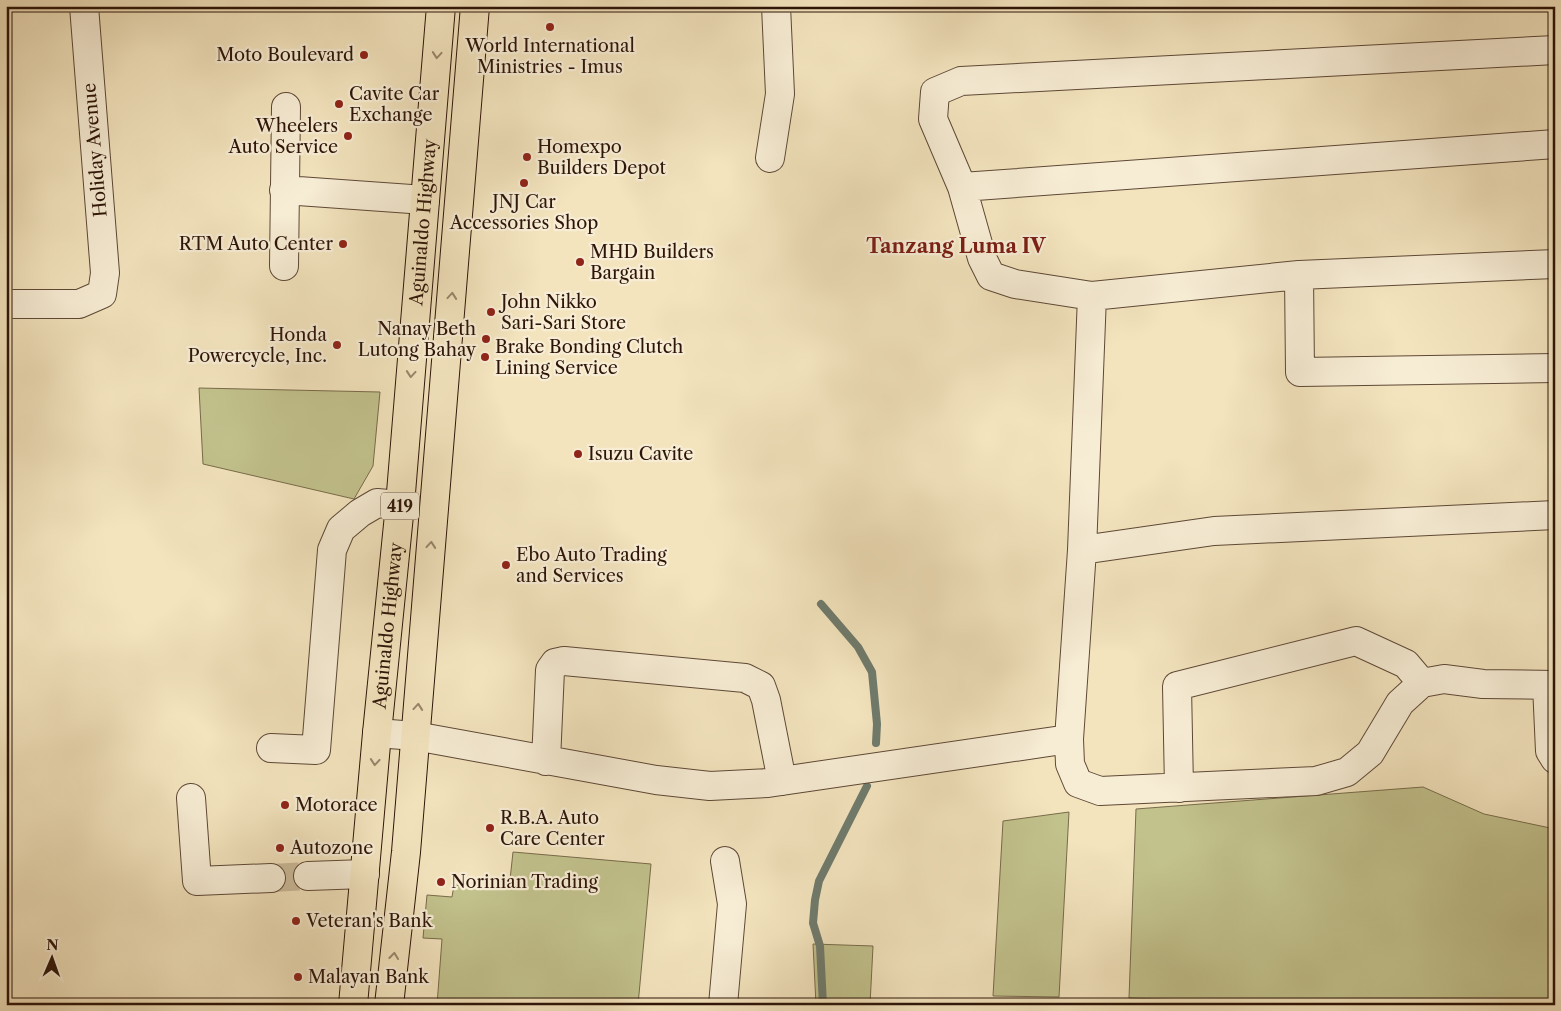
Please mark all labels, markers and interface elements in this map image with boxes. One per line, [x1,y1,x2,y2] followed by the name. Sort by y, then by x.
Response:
[544,21,556,33] marker: World International Ministries - Imus
[464,35,635,78] place label: World International Ministries - Imus
[216,44,354,66] place label: Moto Boulevard
[358,49,370,61] marker: Moto Boulevard
[432,51,443,59] one-way arrow
[78,82,112,218] street label: Holiday Avenue
[349,83,440,126] place label: Cavite Car Exchange
[333,98,345,110] marker: Cavite Car Exchange
[227,115,338,158] place label: Wheelers Auto Service
[342,130,354,142] marker: Wheelers Auto Service
[537,136,667,179] place label: Homexpo Builders Depot
[405,137,441,307] street label: Aguinaldo Highway
[521,151,533,163] marker: Homexpo Builders Depot
[518,177,530,189] marker: JNJ Car Accessories Shop
[449,191,598,234] place label: JNJ Car Accessories Shop
[179,233,333,255] place label: RTM Auto Center
[866,234,1046,258] district label: Tanzang Luma IV
[337,238,349,250] marker: RTM Auto Center
[590,241,714,284] place label: MHD Builders Bargain
[574,256,586,268] marker: MHD Builders Bargain
[498,291,626,334] place label: John Nikko Sari-Sari Store
[446,292,457,300] one-way arrow
[485,306,497,318] marker: John Nikko Sari-Sari Store
[358,318,477,361] place label: Nanay Beth Lutong Bahay
[188,324,327,367] place label: Honda Powercycle, Inc.
[480,333,492,345] marker: Nanay Beth Lutong Bahay
[495,336,683,379] place label: Brake Bonding Clutch Lining Service
[331,339,343,351] marker: Honda Powercycle, Inc.
[479,351,491,363] marker: Brake Bonding Clutch Lining Service
[406,370,417,378] one-way arrow
[588,443,693,465] place label: Isuzu Cavite
[572,448,584,460] marker: Isuzu Cavite
[381,492,419,520] road number: 419
[368,540,407,711] street label: Aguinaldo Highway
[425,541,436,549] one-way arrow
[516,544,667,587] place label: Ebo Auto Trading and Services
[500,559,512,571] marker: Ebo Auto Trading and Services
[412,703,423,711] one-way arrow
[370,758,381,766] one-way arrow
[295,794,378,816] place label: Motorace
[279,799,291,811] marker: Motorace
[500,807,605,850] place label: R.B.A. Auto Care Center
[484,822,496,834] marker: R.B.A. Auto Care Center
[289,837,373,859] place label: Autozone
[274,842,286,854] marker: Autozone
[451,871,598,893] place label: Norinian Trading
[435,876,447,888] marker: Norinian Trading
[305,910,434,932] place label: Veteran's Bank
[290,915,302,927] marker: Veteran's Bank
[28,934,78,984] north arrow
[46,936,59,954] text: N
[388,952,399,960] one-way arrow
[308,966,430,988] place label: Malayan Bank
[292,971,304,983] marker: Malayan Bank

